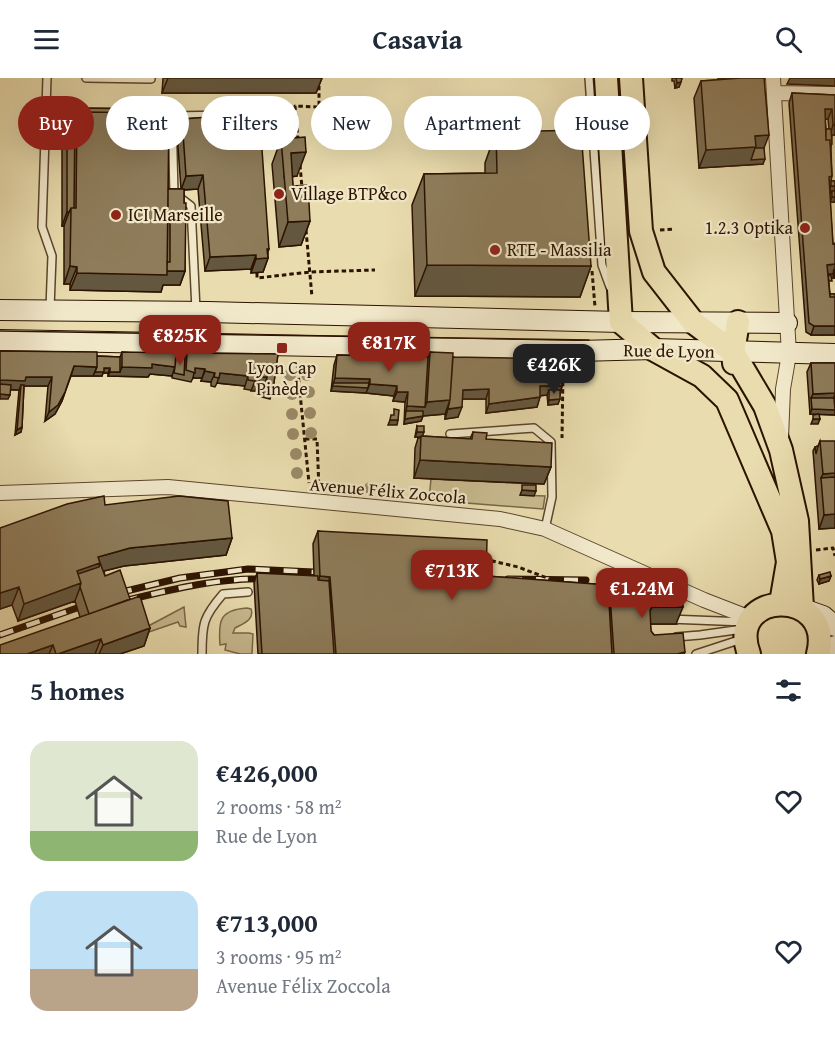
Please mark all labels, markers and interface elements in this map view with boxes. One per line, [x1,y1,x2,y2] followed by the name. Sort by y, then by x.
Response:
[372,19,463,59] text: Casavia
[30,23,63,56] icon: menu
[772,23,805,56] icon: search
[18,96,94,150] chip: Buy
[106,96,189,150] chip: Rent
[201,96,299,150] chip: Filters
[311,96,392,150] chip: New
[404,96,542,150] chip: Apartment
[554,96,650,150] chip: House
[291,180,407,207] place label: Village BTP&co
[272,187,286,201] marker: Village BTP&co
[128,201,223,228] place label: ICI Marseille
[109,208,123,222] marker: ICI Marseille
[705,214,793,241] place label: 1.2.3 Optika
[798,221,812,235] marker: 1.2.3 Optika
[507,236,612,263] place label: RTE - Massilia
[488,243,502,257] marker: RTE - Massilia
[138,315,222,366] pin: €825K
[153,320,207,349] text: €825K
[347,322,431,373] pin: €817K
[362,327,416,356] text: €817K
[623,336,715,365] street label: Rue de Lyon
[275,341,289,355] marker: Lyon Cap Pinède
[512,344,596,395] pin: €426K
[527,349,581,378] text: €426K
[248,354,317,402] place label: Lyon Cap Pinède
[309,470,468,511] street label: Avenue Félix Zoccola
[410,550,494,601] pin: €713K
[425,555,479,584] text: €713K
[593,568,691,619] pin: €1.24M
[610,573,674,602] text: €1.24M
[30,671,125,710] text: 5 homes
[772,674,805,707] icon: filters
[216,753,318,792] text: €426,000
[78,765,150,837] icon: home
[772,785,805,818] icon: heart
[216,792,342,821] text: 2 rooms · 58 m²
[216,821,317,850] text: Rue de Lyon
[216,903,318,942] text: €713,000
[78,915,150,987] icon: home
[772,935,805,968] icon: heart
[216,942,342,971] text: 3 rooms · 95 m²
[216,971,391,1000] text: Avenue Félix Zoccola

